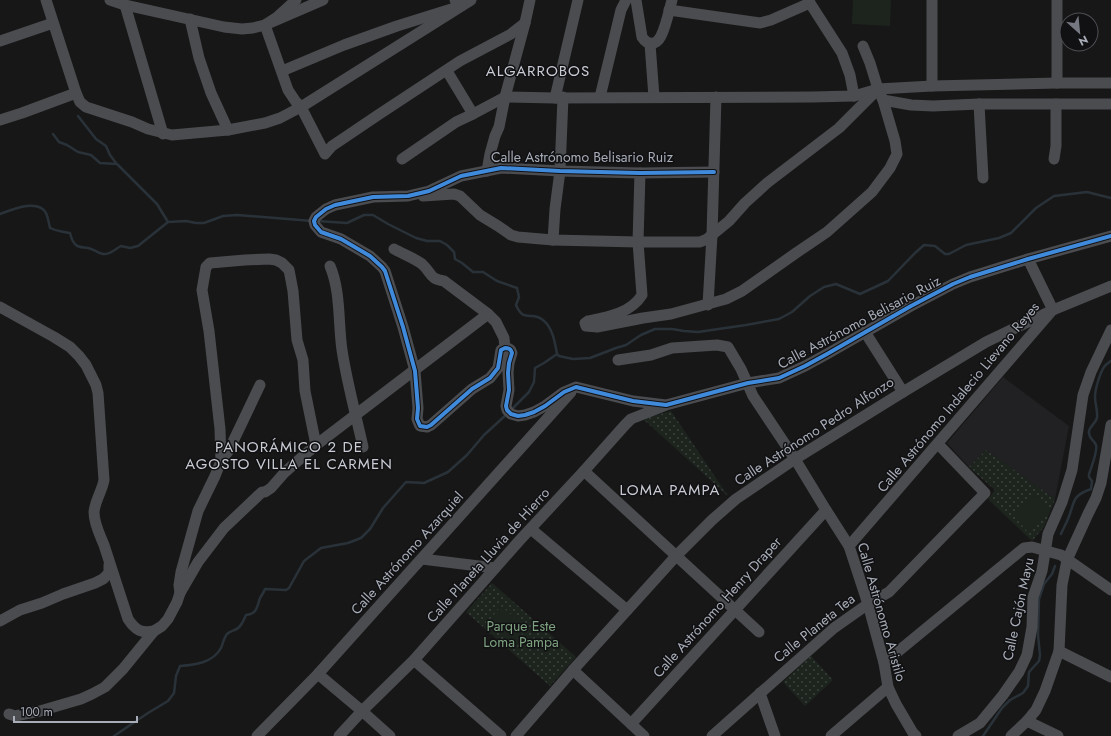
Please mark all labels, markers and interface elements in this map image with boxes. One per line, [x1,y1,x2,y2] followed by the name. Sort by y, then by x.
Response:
[1059,12,1099,52] north arrow
[1076,32,1091,50] text: N
[486,60,590,82] district label: ALGARROBOS
[491,147,674,167] street label: Calle Astrónomo Belisario Ruiz
[774,270,945,374] street label: Calle Astrónomo Belisario Ruiz
[872,297,1044,497] street label: Calle Astrónomo Indalecio Lievano Reyes
[730,372,898,490] street label: Calle Astrónomo Pedro Alfonzo
[185,436,393,475] district label: PANORÁMICO 2 DE AGOSTO VILLA EL CARMEN
[620,479,721,501] district label: LOMA PAMPA
[422,483,554,627] street label: Calle Planeta Lluvia de Hierro
[346,487,468,619] street label: Calle Astrónomo Azarquiel
[648,532,786,682] street label: Calle Astrónomo Henry Draper
[853,540,911,684] street label: Calle Astrónomo Aristilo
[997,556,1039,662] street label: Calle Cajón Mayu
[769,589,859,667] street label: Calle Planeta Tea
[483,616,559,652] park label: Parque Este Loma Pampa
[14,698,137,724] scale bar
[20,703,53,721] text: 100 m

